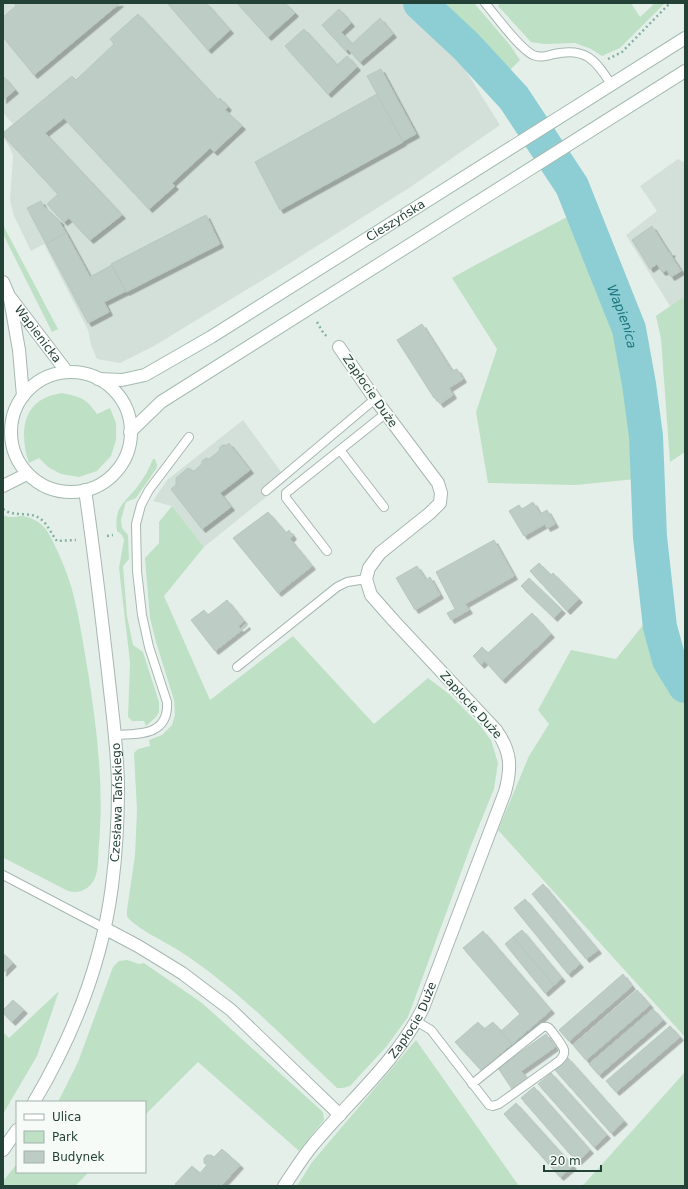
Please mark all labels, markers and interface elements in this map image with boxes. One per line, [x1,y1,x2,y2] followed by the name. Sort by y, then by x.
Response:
[364,197,428,244] street label: Cieszyńska
[604,282,639,350] water label: Wapienica
[12,302,64,365] street label: Wapienicka
[340,352,400,430] street label: Zapłocie Duże
[437,669,505,741] street label: Zapłocie Duże
[108,742,125,863] street label: Czesława Tańskiego
[386,980,439,1061] street label: Zapłocie Duże
[16,1101,146,1173] legend
[52,1110,81,1124] text: Ulica
[52,1130,78,1144] text: Park
[544,1147,601,1173] scale bar
[52,1150,105,1164] text: Budynek
[550,1154,581,1168] text: 20 m

